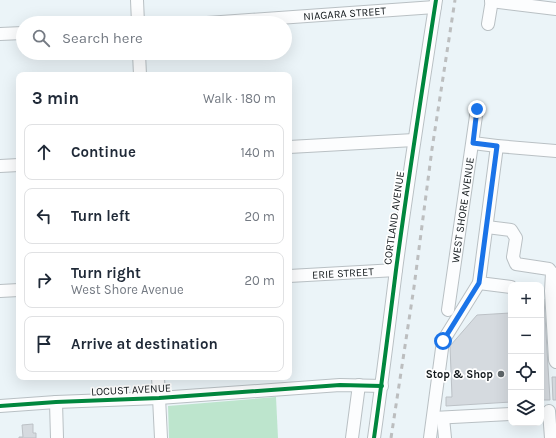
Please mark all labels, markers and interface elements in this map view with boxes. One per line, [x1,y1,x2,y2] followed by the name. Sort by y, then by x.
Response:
[303,4,387,23] street label: NIAGARA STREET
[16,16,292,60] search box
[30,27,52,49] icon: search
[62,29,143,47] text: Search here
[32,88,79,108] text: 3 min
[203,91,276,106] text: Walk · 180 m
[468,100,486,118] route end
[33,141,55,163] icon: ahead
[71,143,136,161] text: Continue
[240,145,275,160] text: 140 m
[448,156,476,264] street label: WEST SHORE AVENUE
[381,170,407,266] street label: CORTLAND AVENUE
[33,205,55,227] icon: left
[71,207,130,225] text: Turn left
[245,209,275,224] text: 20 m
[71,264,141,282] text: Turn right
[312,265,375,281] street label: ERIE STREET
[33,269,55,291] icon: right
[245,273,275,288] text: 20 m
[71,282,184,297] text: West Shore Avenue
[508,282,544,426] map controls
[508,282,544,318] button: +
[508,318,544,354] button: −
[434,332,452,350] route start
[33,333,55,355] icon: arrive
[71,335,218,353] text: Arrive at destination
[508,354,544,390] button: locate
[426,368,493,381] place label: Stop & Shop
[496,369,506,379] marker: Stop & Shop
[91,381,171,399] street label: LOCUST AVENUE
[508,390,544,426] button: layers

